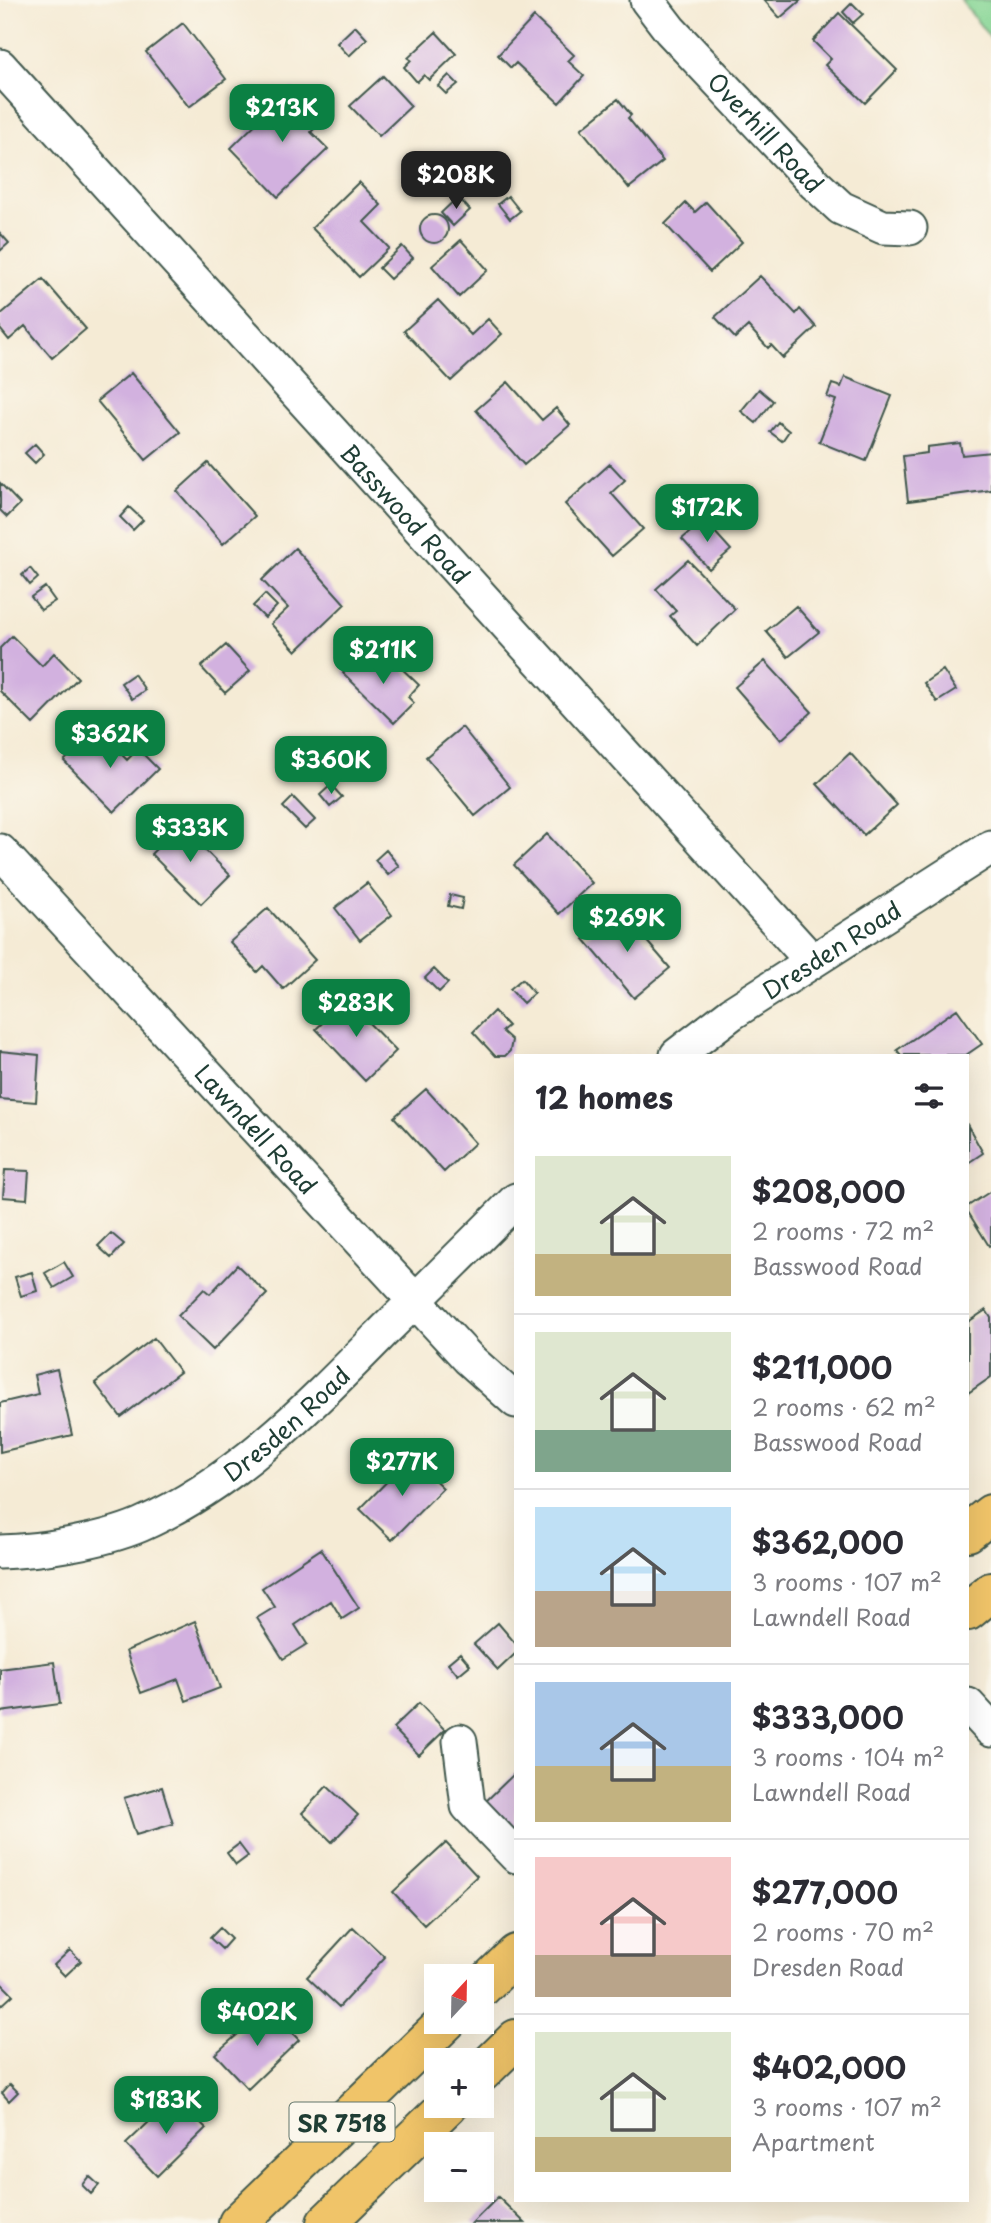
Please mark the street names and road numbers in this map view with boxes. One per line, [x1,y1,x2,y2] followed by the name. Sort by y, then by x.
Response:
[700,63,832,201] street label: Overhill Road
[333,435,479,591] street label: Basswood Road
[755,891,908,1007] street label: Dresden Road
[187,1055,326,1202] street label: Lawndell Road
[215,1358,358,1490] street label: Dresden Road
[290,2102,394,2142] road number: SR 7518

